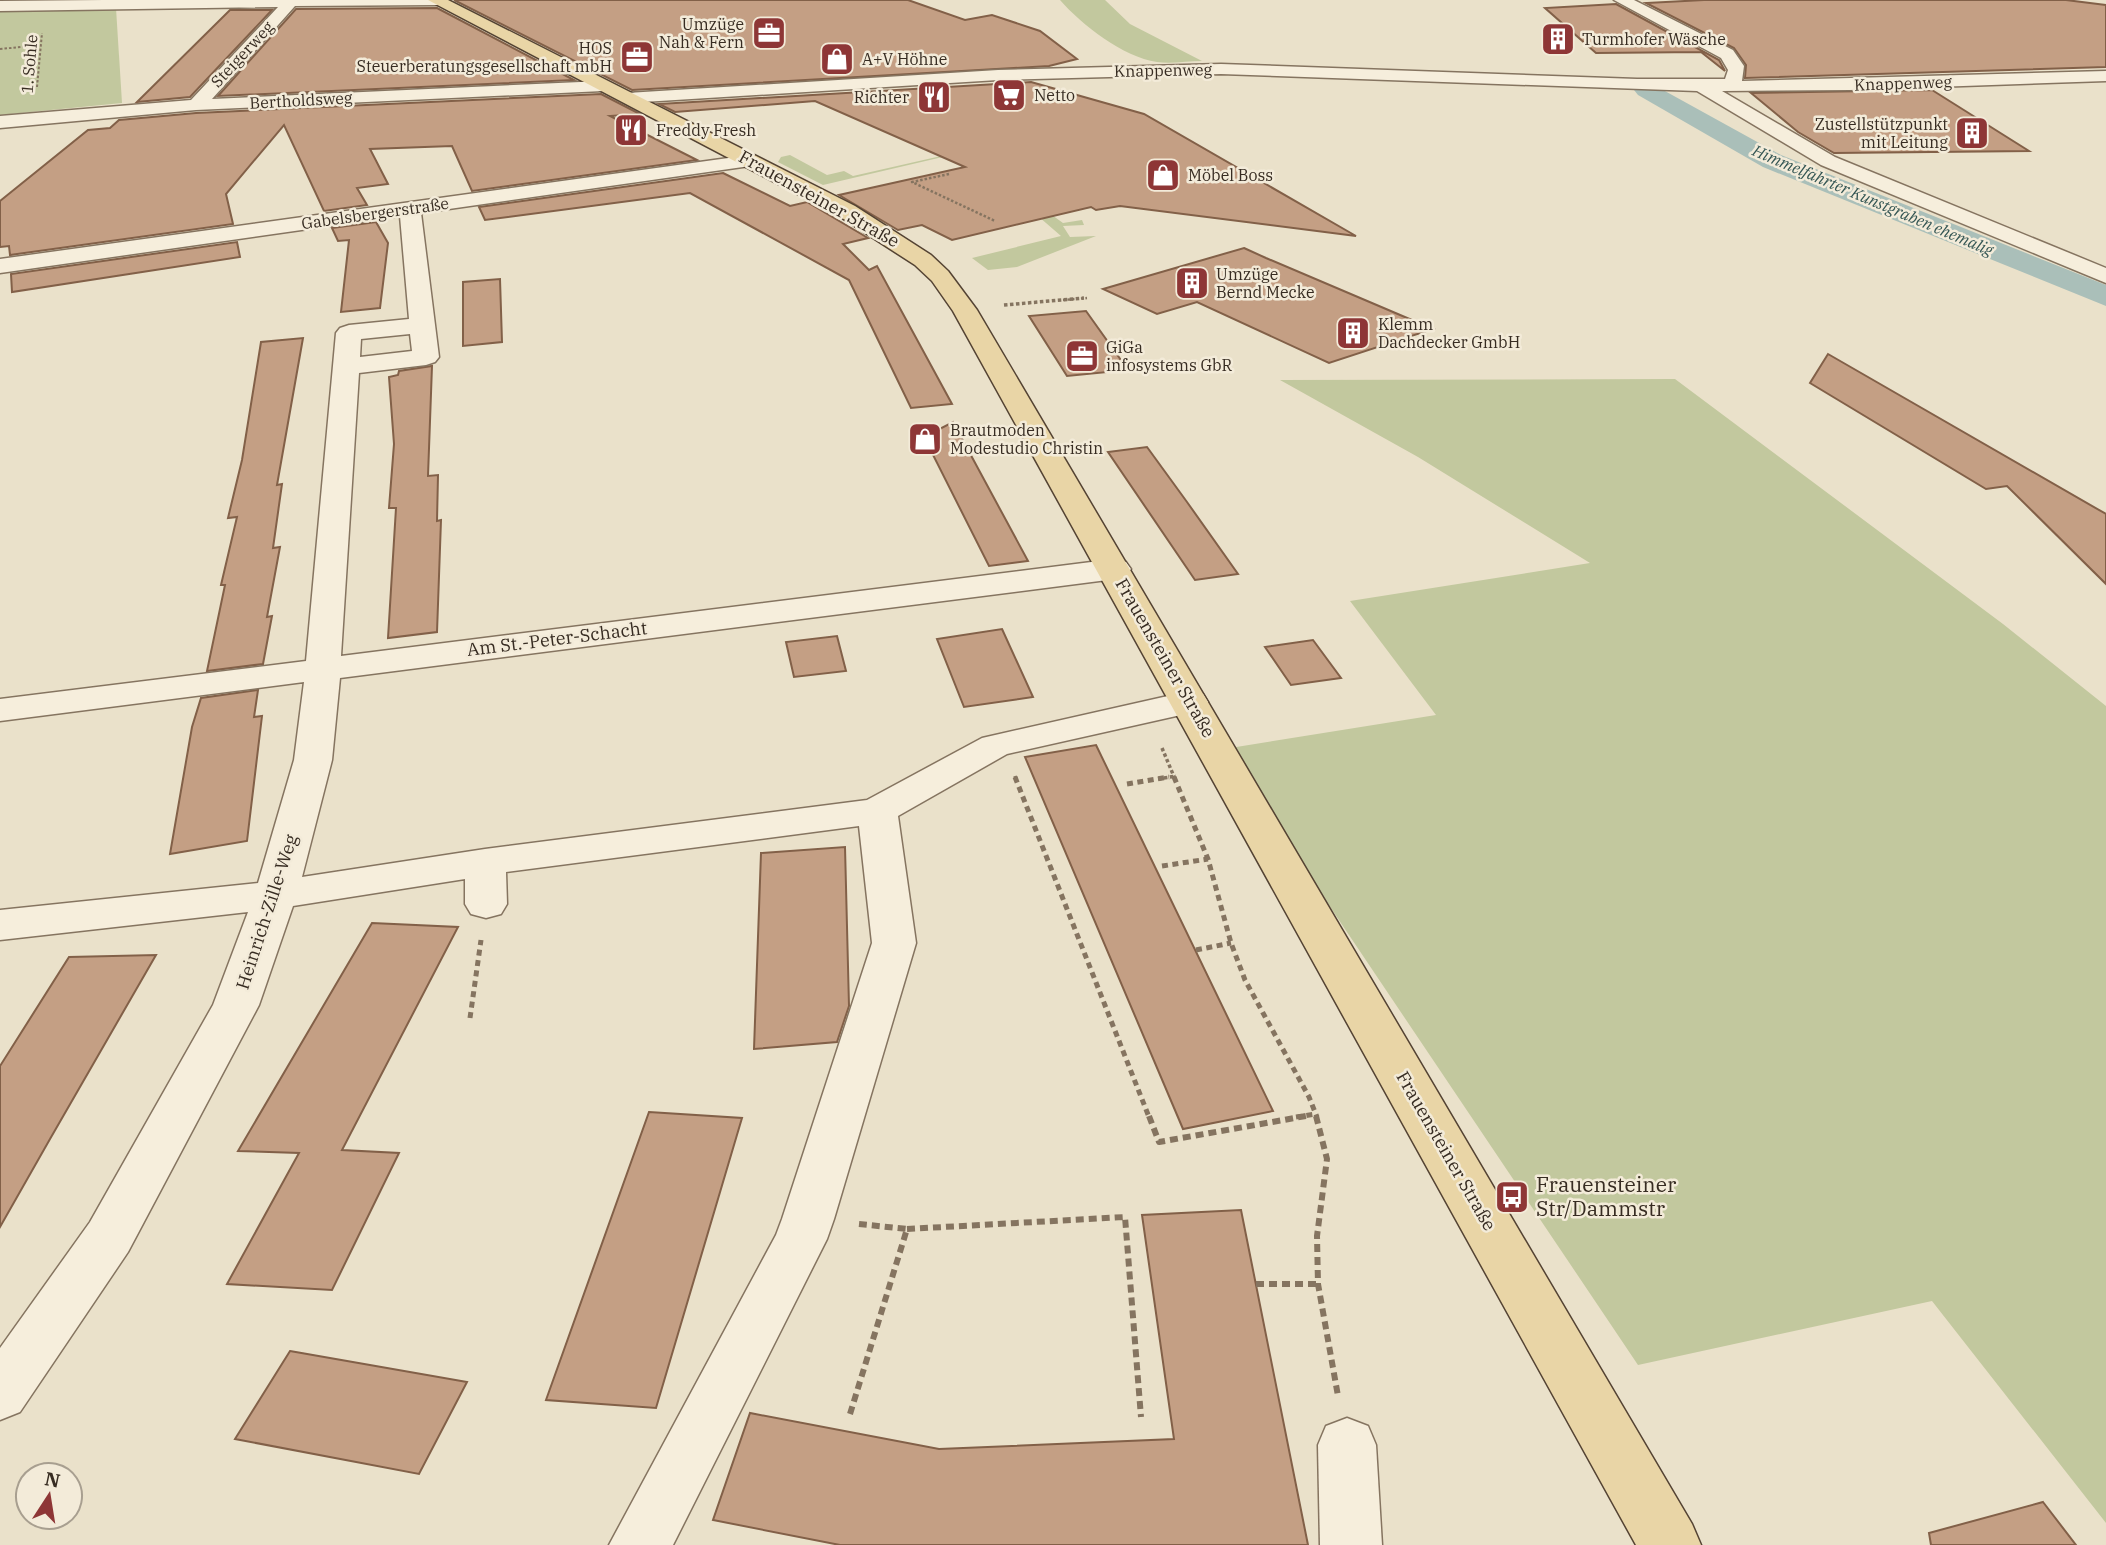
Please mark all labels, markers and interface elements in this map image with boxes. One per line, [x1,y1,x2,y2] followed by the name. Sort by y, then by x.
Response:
[659,14,744,52] place label: Umzüge Nah & Fern
[750,14,788,52] office icon: Umzüge Nah & Fern
[206,17,278,91] street label: Steigerweg
[1539,20,1577,58] building icon: Turmhofer Wäsche
[1582,29,1726,49] place label: Turmhofer Wäsche
[16,34,42,94] street label: 1. Sohle
[357,38,612,76] place label: HOS Steuerberatungsgesellschaft mbH
[618,38,656,76] office icon: HOS Steuerberatungsgesellschaft mbH
[818,40,856,78] shop icon: A+V Höhne
[862,49,947,69] place label: A+V Höhne
[1114,59,1213,81] street label: Knappenweg
[1854,71,1953,95] street label: Knappenweg
[990,76,1028,114] supermarket icon: Netto
[915,78,953,116] restaurant icon: Richter
[1034,85,1075,105] place label: Netto
[249,87,353,113] street label: Bertholdsweg
[854,87,909,107] place label: Richter
[612,111,650,149] restaurant icon: Freddy Fresh
[1815,114,1948,152] place label: Zustellstützpunkt mit Leitung
[1953,114,1991,152] building icon: Zustellstützpunkt mit Leitung
[656,120,756,140] place label: Freddy Fresh
[1749,140,1997,260] water label: Himmelfahrter Kunstgraben ehemalig
[735,145,904,252] street label: Frauensteiner Straße
[1144,156,1182,194] shop icon: Möbel Boss
[1188,165,1273,185] place label: Möbel Boss
[300,193,450,233] street label: Gabelsbergerstraße
[1173,264,1211,302] building icon: Umzüge Bernd Mecke
[1216,264,1315,302] place label: Umzüge Bernd Mecke
[1334,314,1372,352] building icon: Klemm Dachdecker GmbH
[1378,314,1520,352] place label: Klemm Dachdecker GmbH
[1063,337,1101,375] office icon: GiGa infosystems GbR
[1106,337,1233,375] place label: GiGa infosystems GbR
[906,420,944,458] shop icon: Brautmoden Modestudio Christin
[950,420,1103,458] place label: Brautmoden Modestudio Christin
[1110,574,1220,742] street label: Frauensteiner Straße
[465,616,648,661] street label: Am St.-Peter-Schacht
[231,831,303,992] street label: Heinrich-Zille-Weg
[1391,1067,1501,1235] street label: Frauensteiner Straße
[1536,1170,1677,1222] place label: Frauensteiner Str/Dammstr
[1493,1178,1531,1216] bus stop icon: Frauensteiner Str/Dammstr
[14,1461,84,1531] north arrow
[43,1466,62,1493] text: N

